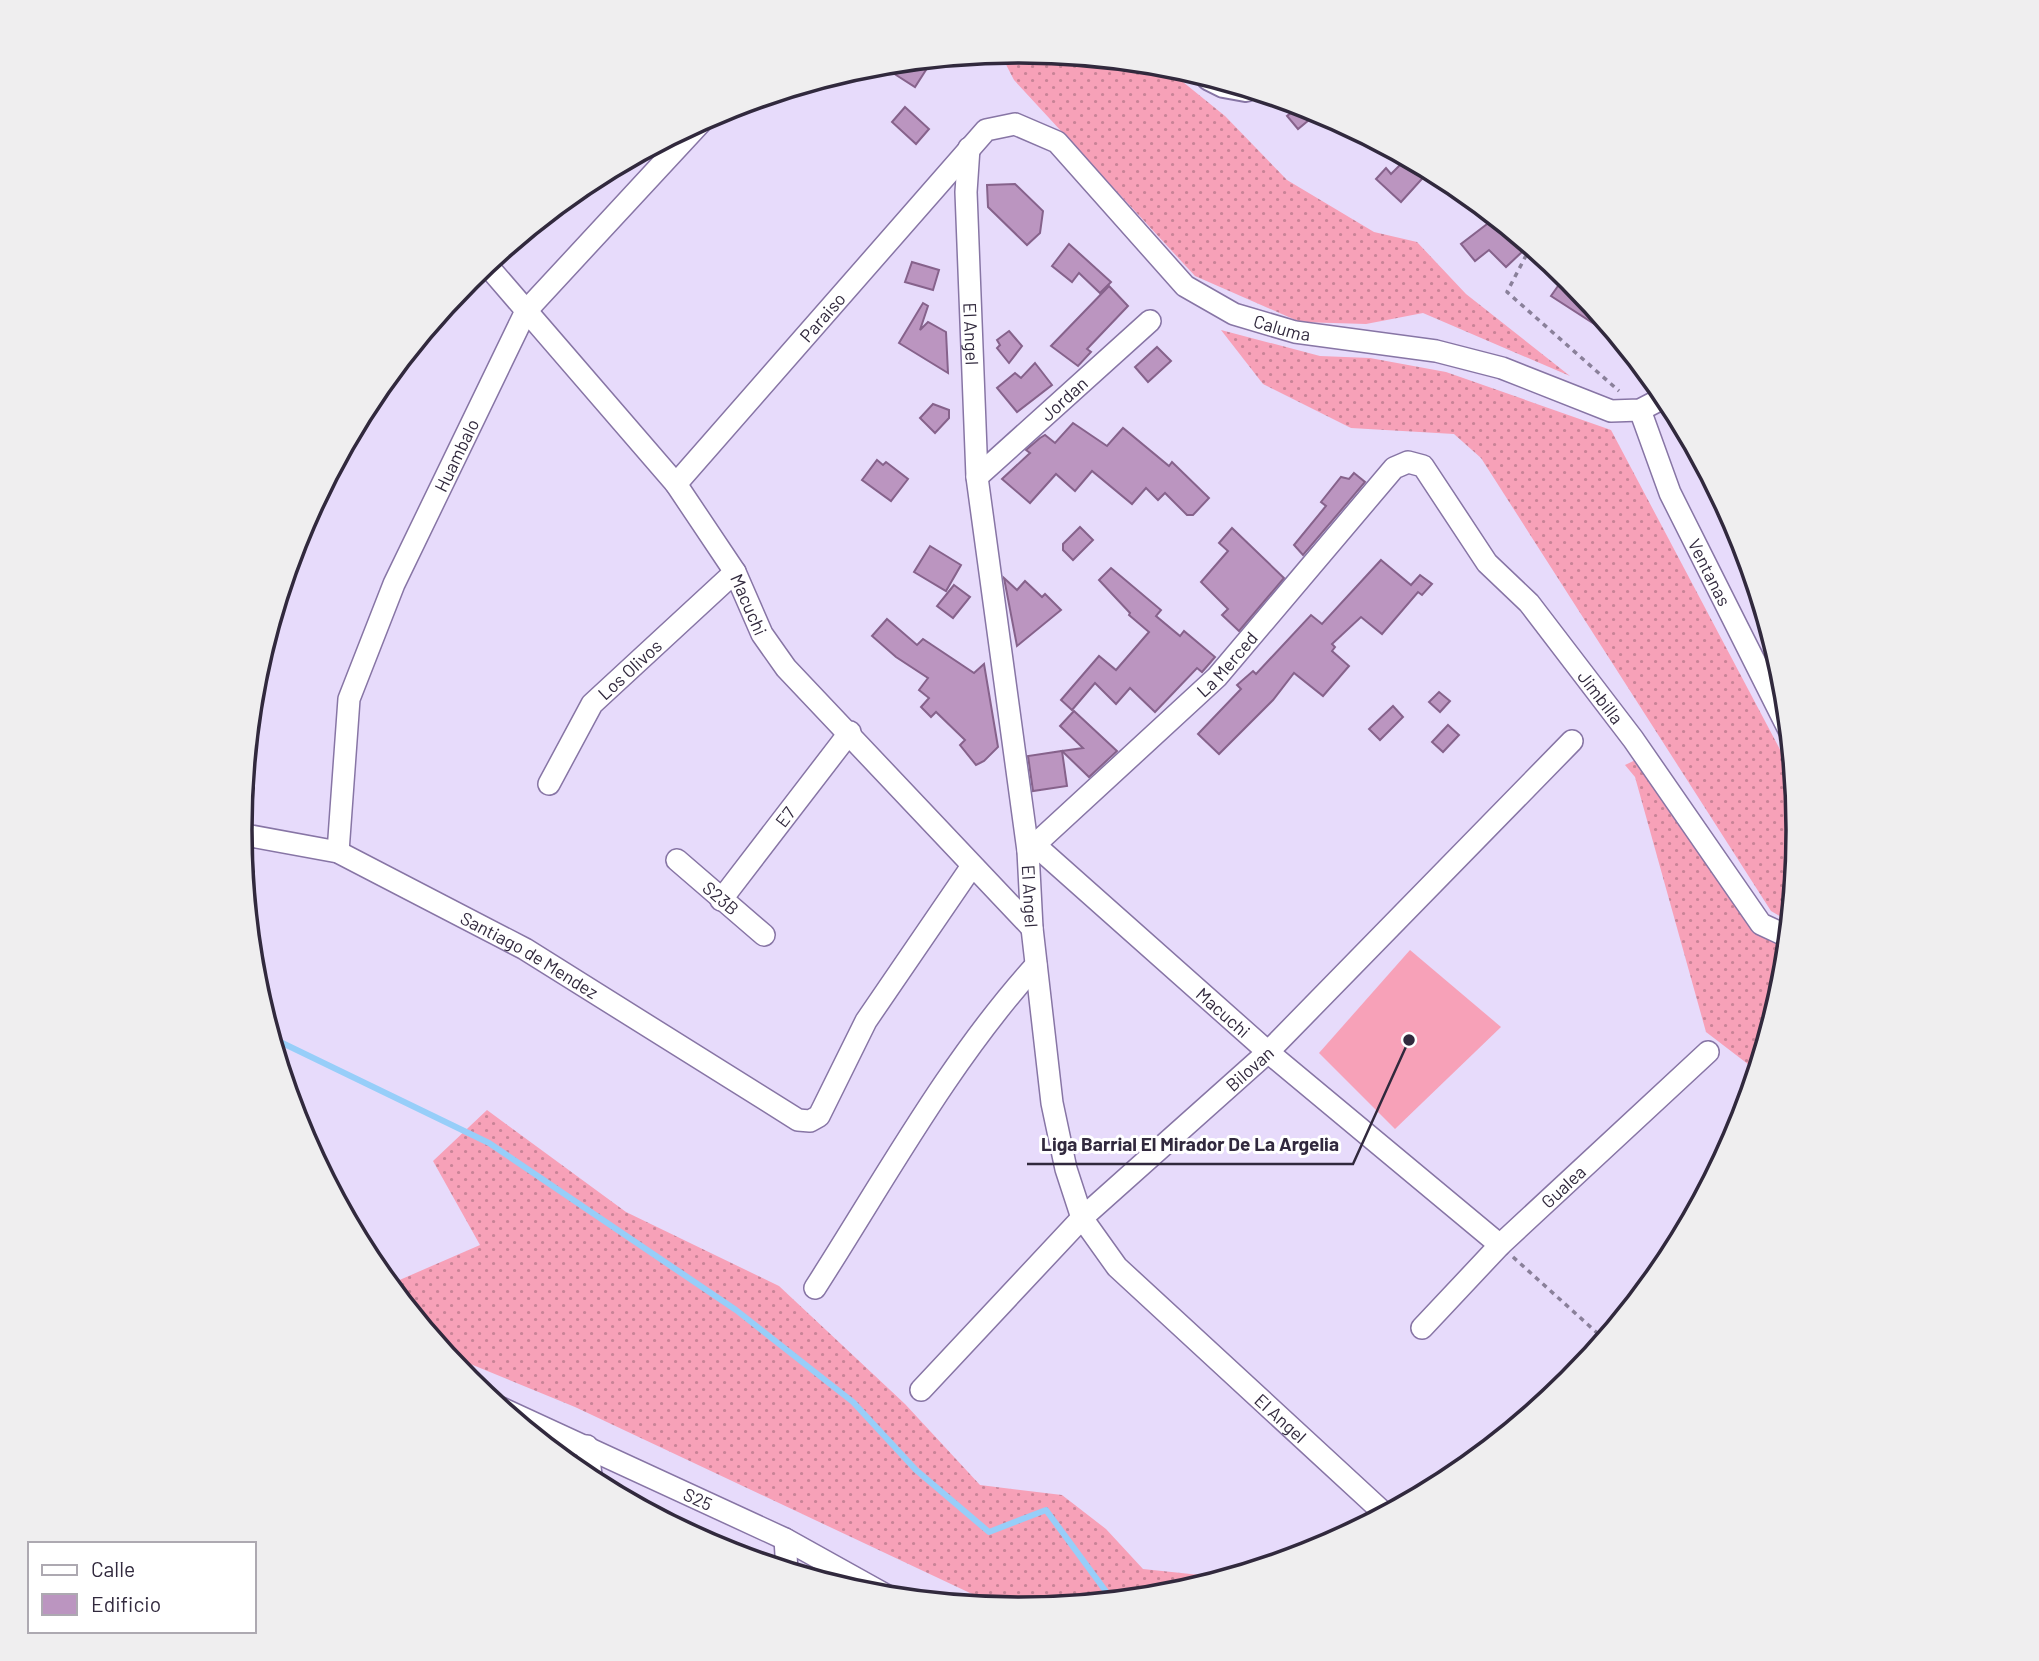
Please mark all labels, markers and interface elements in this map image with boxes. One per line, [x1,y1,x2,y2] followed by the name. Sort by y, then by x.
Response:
[795,288,850,346] street label: Paraiso
[959,302,984,366] street label: El Angel
[1251,309,1312,345] street label: Caluma
[1036,372,1092,425] street label: Jordan
[429,415,483,495] street label: Huambalo
[1684,535,1736,610] street label: Ventanas
[726,570,772,639] street label: Macuchi
[1192,627,1262,702] street label: La Merced
[593,634,666,704] street label: Los Olivos
[1573,666,1628,728] street label: Jimbilla
[770,802,800,831] street label: E7
[1018,864,1043,928] street label: El Angel
[698,876,744,919] street label: S23B
[457,907,602,1003] street label: Santiago de Mendez
[1192,983,1255,1042] street label: Macuchi
[1221,1041,1278,1096] street label: Bilovan
[1027,1124,1353,1164] callout: Liga Barrial El Mirador De La Argelia
[1041,1132,1339,1155] text: Liga Barrial El Mirador De La Argelia
[1536,1160,1590,1212] street label: Gualea
[1250,1389,1311,1447] street label: El Angel
[680,1483,716,1515] street label: S25
[28,1542,256,1633] legend
[91,1556,135,1581] text: Calle
[91,1591,161,1616] text: Edificio

